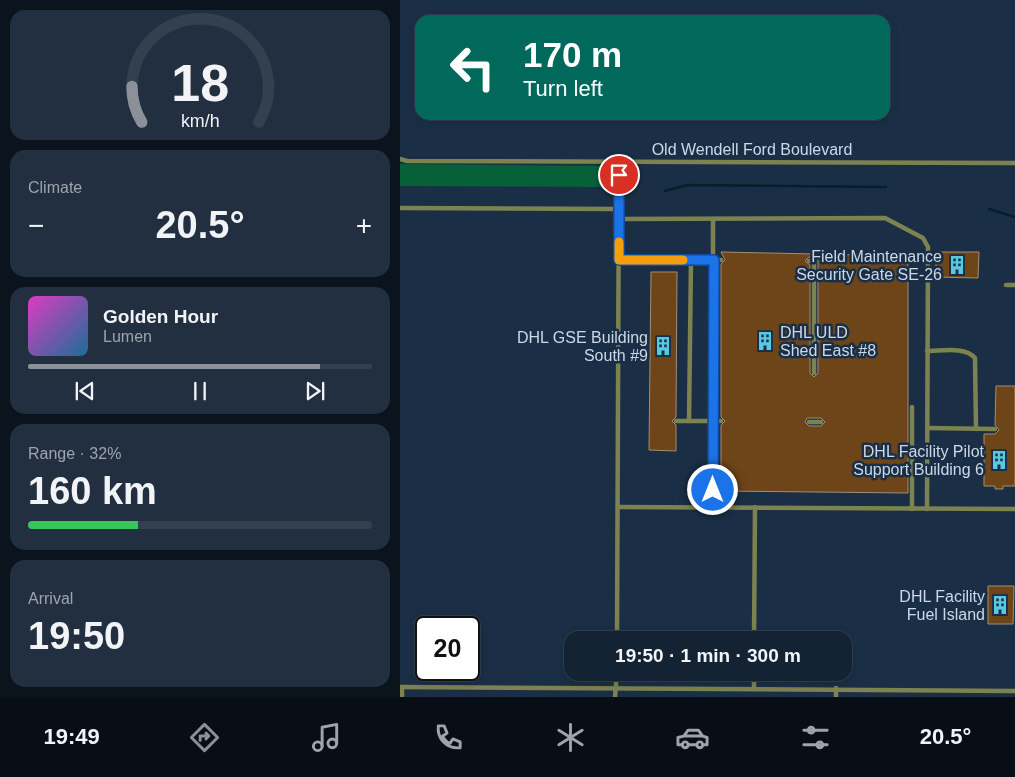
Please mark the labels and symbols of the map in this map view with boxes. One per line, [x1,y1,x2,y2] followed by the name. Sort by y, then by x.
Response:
[652,141,852,158] street label: Old Wendell Ford Boulevard
[598,154,640,196] pin
[796,248,942,283] place label: Field Maintenance Security Gate SE-26
[946,254,968,276] building icon: Field Maintenance Security Gate SE-26
[780,324,876,359] place label: DHL ULD Shed East #8
[517,329,648,364] place label: DHL GSE Building South #9
[754,330,776,352] building icon: DHL ULD Shed East #8
[652,335,674,357] building icon: DHL GSE Building South #9
[853,443,985,478] place label: DHL Facility Pilot Support Building 6
[988,449,1010,471] building icon: DHL Facility Pilot Support Building 6
[686,463,738,515] position arrow
[899,588,985,623] place label: DHL Facility Fuel Island
[989,594,1011,616] building icon: DHL Facility Fuel Island
[415,616,480,681] speed limit sign: 20

